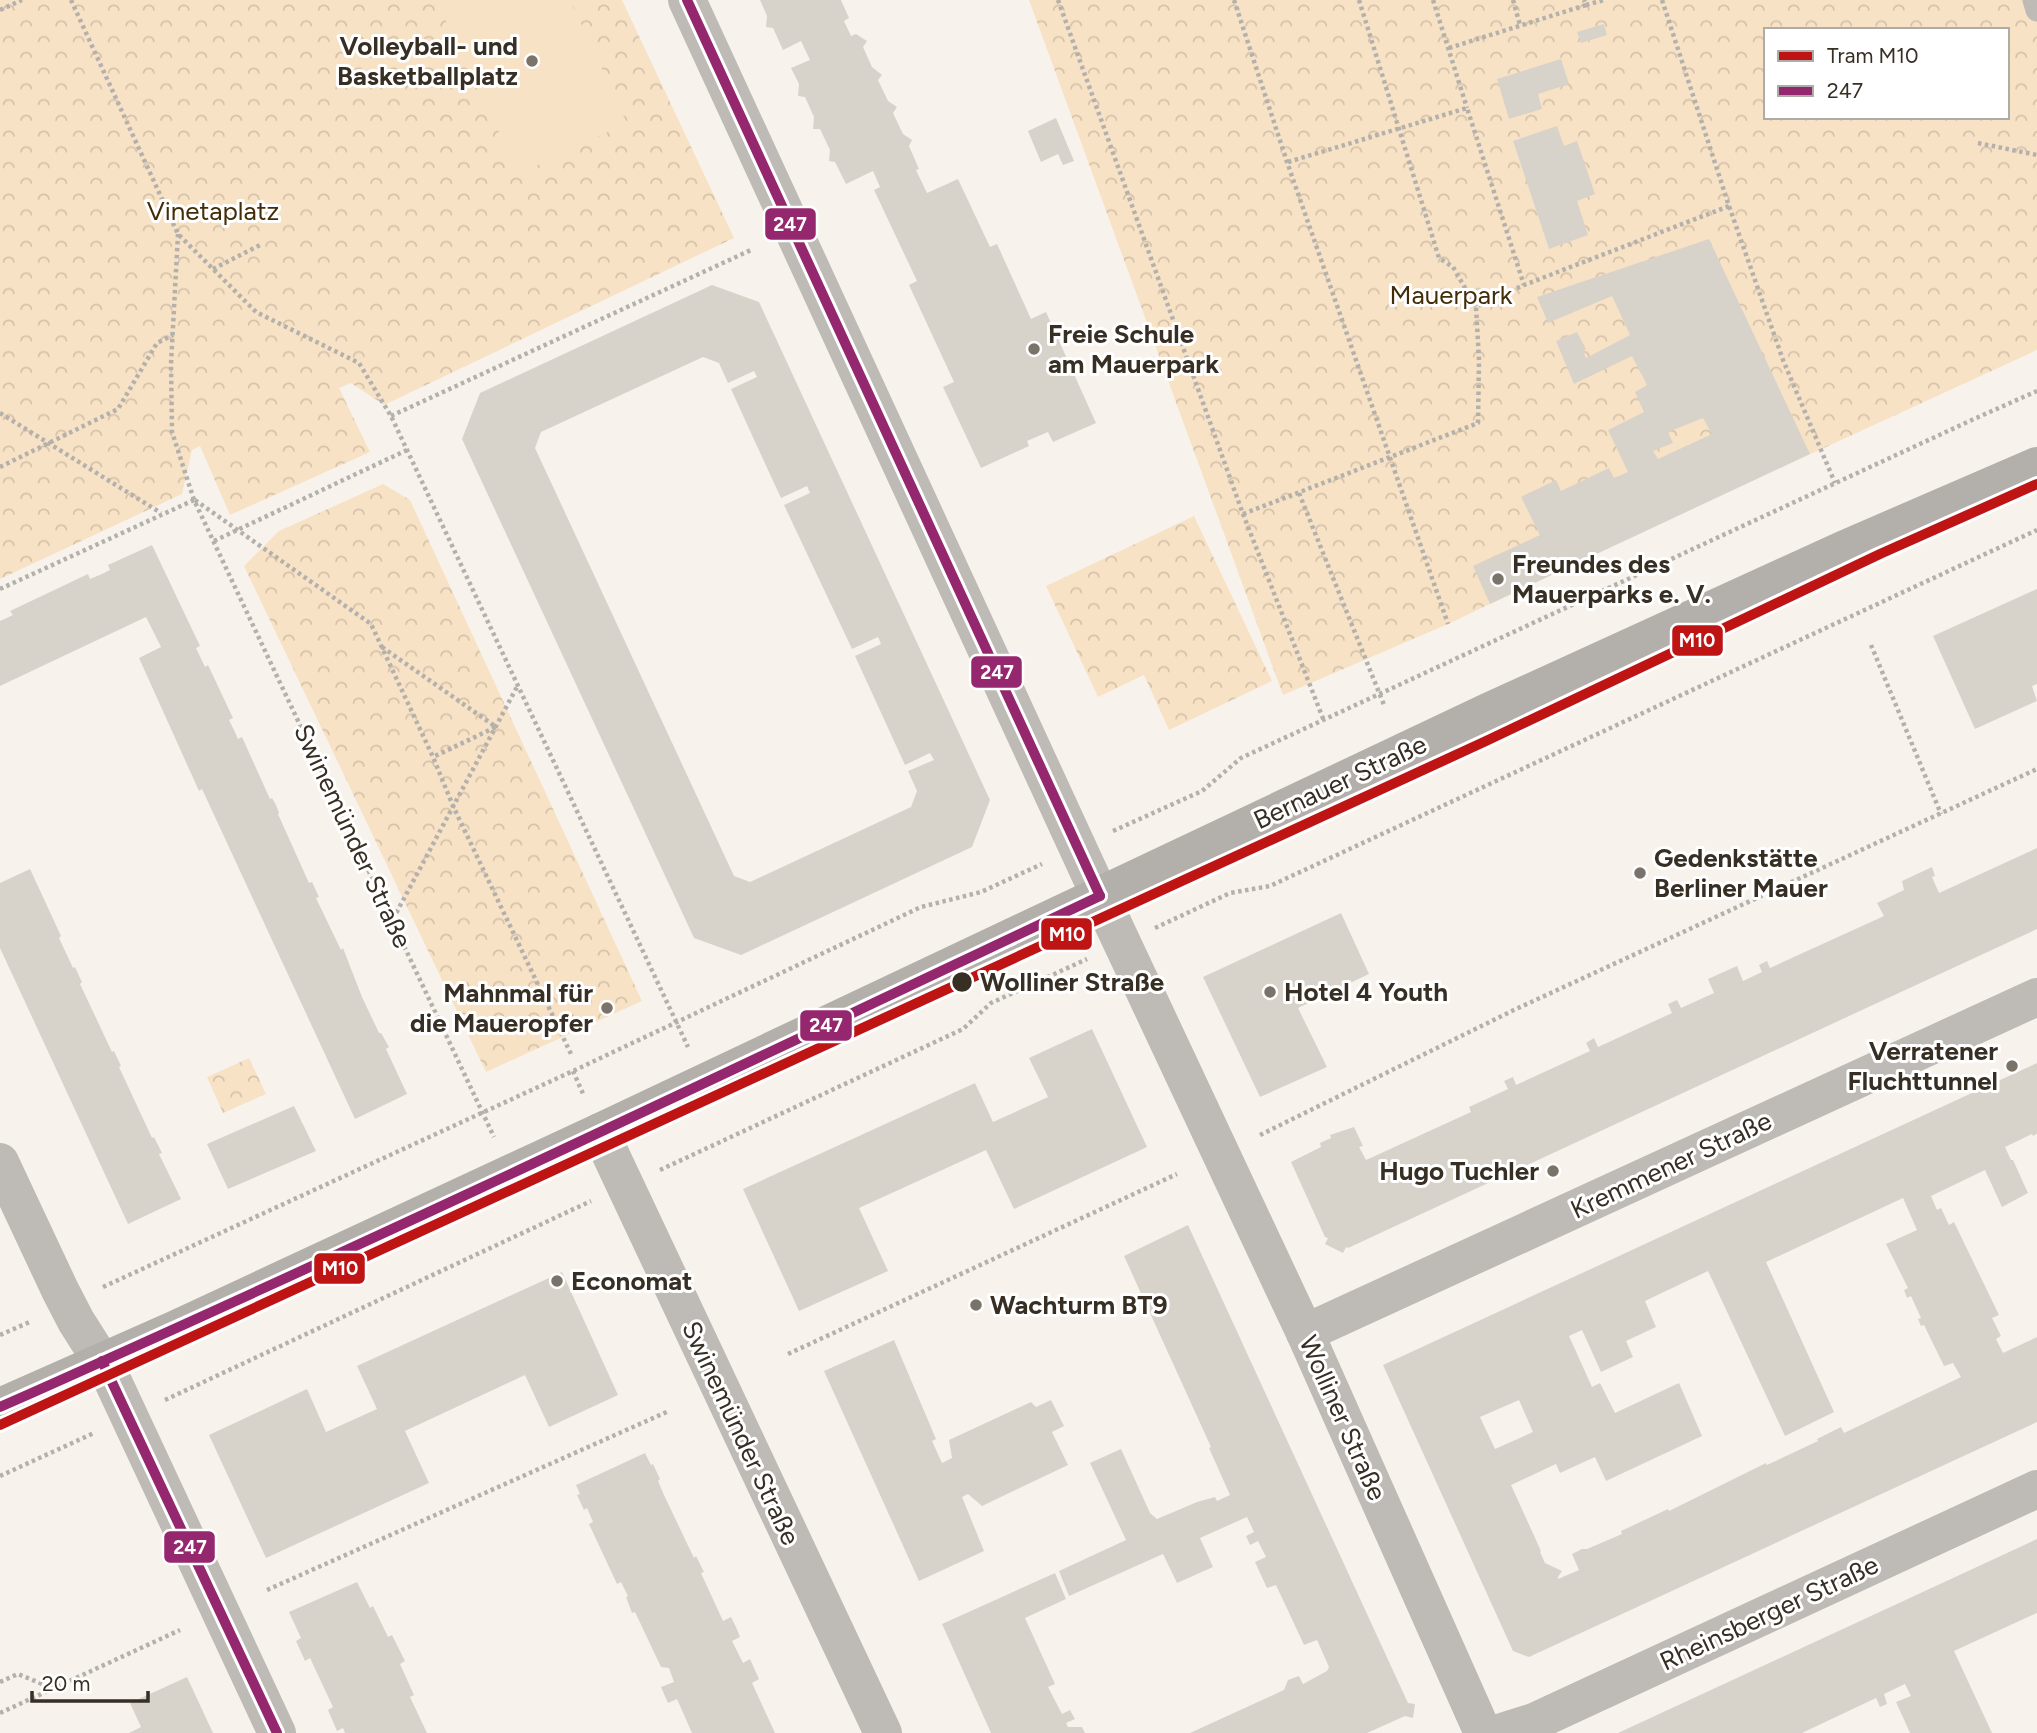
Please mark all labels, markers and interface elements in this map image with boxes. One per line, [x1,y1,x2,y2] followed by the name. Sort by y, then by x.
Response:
[1764,28,2009,119] legend
[337,30,518,92] place label: Volleyball- und Basketballplatz
[1827,43,1918,68] text: Tram M10
[524,53,540,69] marker: Volleyball- und Basketballplatz
[1827,78,1863,103] text: 247
[147,195,279,227] park label: Vinetaplatz
[764,207,817,241] line badge: 247
[773,213,807,236] text: 247
[1390,279,1513,311] park label: Mauerpark
[1048,318,1219,380] place label: Freie Schule am Mauerpark
[1026,341,1042,357] marker: Freie Schule am Mauerpark
[1512,548,1711,610] place label: Freundes des Mauerparks e. V.
[1490,571,1506,587] marker: Freundes des Mauerparks e. V.
[1671,624,1724,657] line badge: M10
[1679,629,1715,652] text: M10
[970,655,1023,689] line badge: 247
[980,661,1014,684] text: 247
[287,719,419,953] street label: Swinemünder Straße
[1248,728,1432,836] street label: Bernauer Straße
[1654,842,1828,904] place label: Gedenkstätte Berliner Mauer
[1632,865,1648,881] marker: Gedenkstätte Berliner Mauer
[1040,917,1093,951] line badge: M10
[1049,923,1085,946] text: M10
[980,966,1164,998] place label: Wolliner Straße
[950,970,974,994] marker: Wolliner Straße
[1284,976,1448,1008] place label: Hotel 4 Youth
[410,977,593,1039] place label: Mahnmal für die Maueropfer
[1262,984,1278,1000] marker: Hotel 4 Youth
[599,1000,615,1016] marker: Mahnmal für die Maueropfer
[799,1009,853,1042] line badge: 247
[809,1014,843,1037] text: 247
[1847,1035,1998,1097] place label: Verratener Fluchttunnel
[2004,1058,2020,1074] marker: Verratener Fluchttunnel
[1566,1104,1776,1226] street label: Kremmener Straße
[1379,1155,1539,1187] place label: Hugo Tuchler
[1545,1163,1561,1179] marker: Hugo Tuchler
[313,1252,366,1285] line badge: M10
[322,1257,358,1280] text: M10
[571,1265,692,1297] place label: Economat
[549,1273,565,1289] marker: Economat
[990,1289,1168,1321] place label: Wachturm BT9
[968,1297,984,1313] marker: Wachturm BT9
[675,1316,807,1550] street label: Swinemünder Straße
[1292,1331,1394,1505] street label: Wolliner Straße
[163,1530,216,1564] line badge: 247
[173,1536,207,1559] text: 247
[1655,1548,1883,1678] street label: Rheinsberger Straße
[32,1660,147,1704] scale bar
[42,1671,90,1696] text: 20 m

